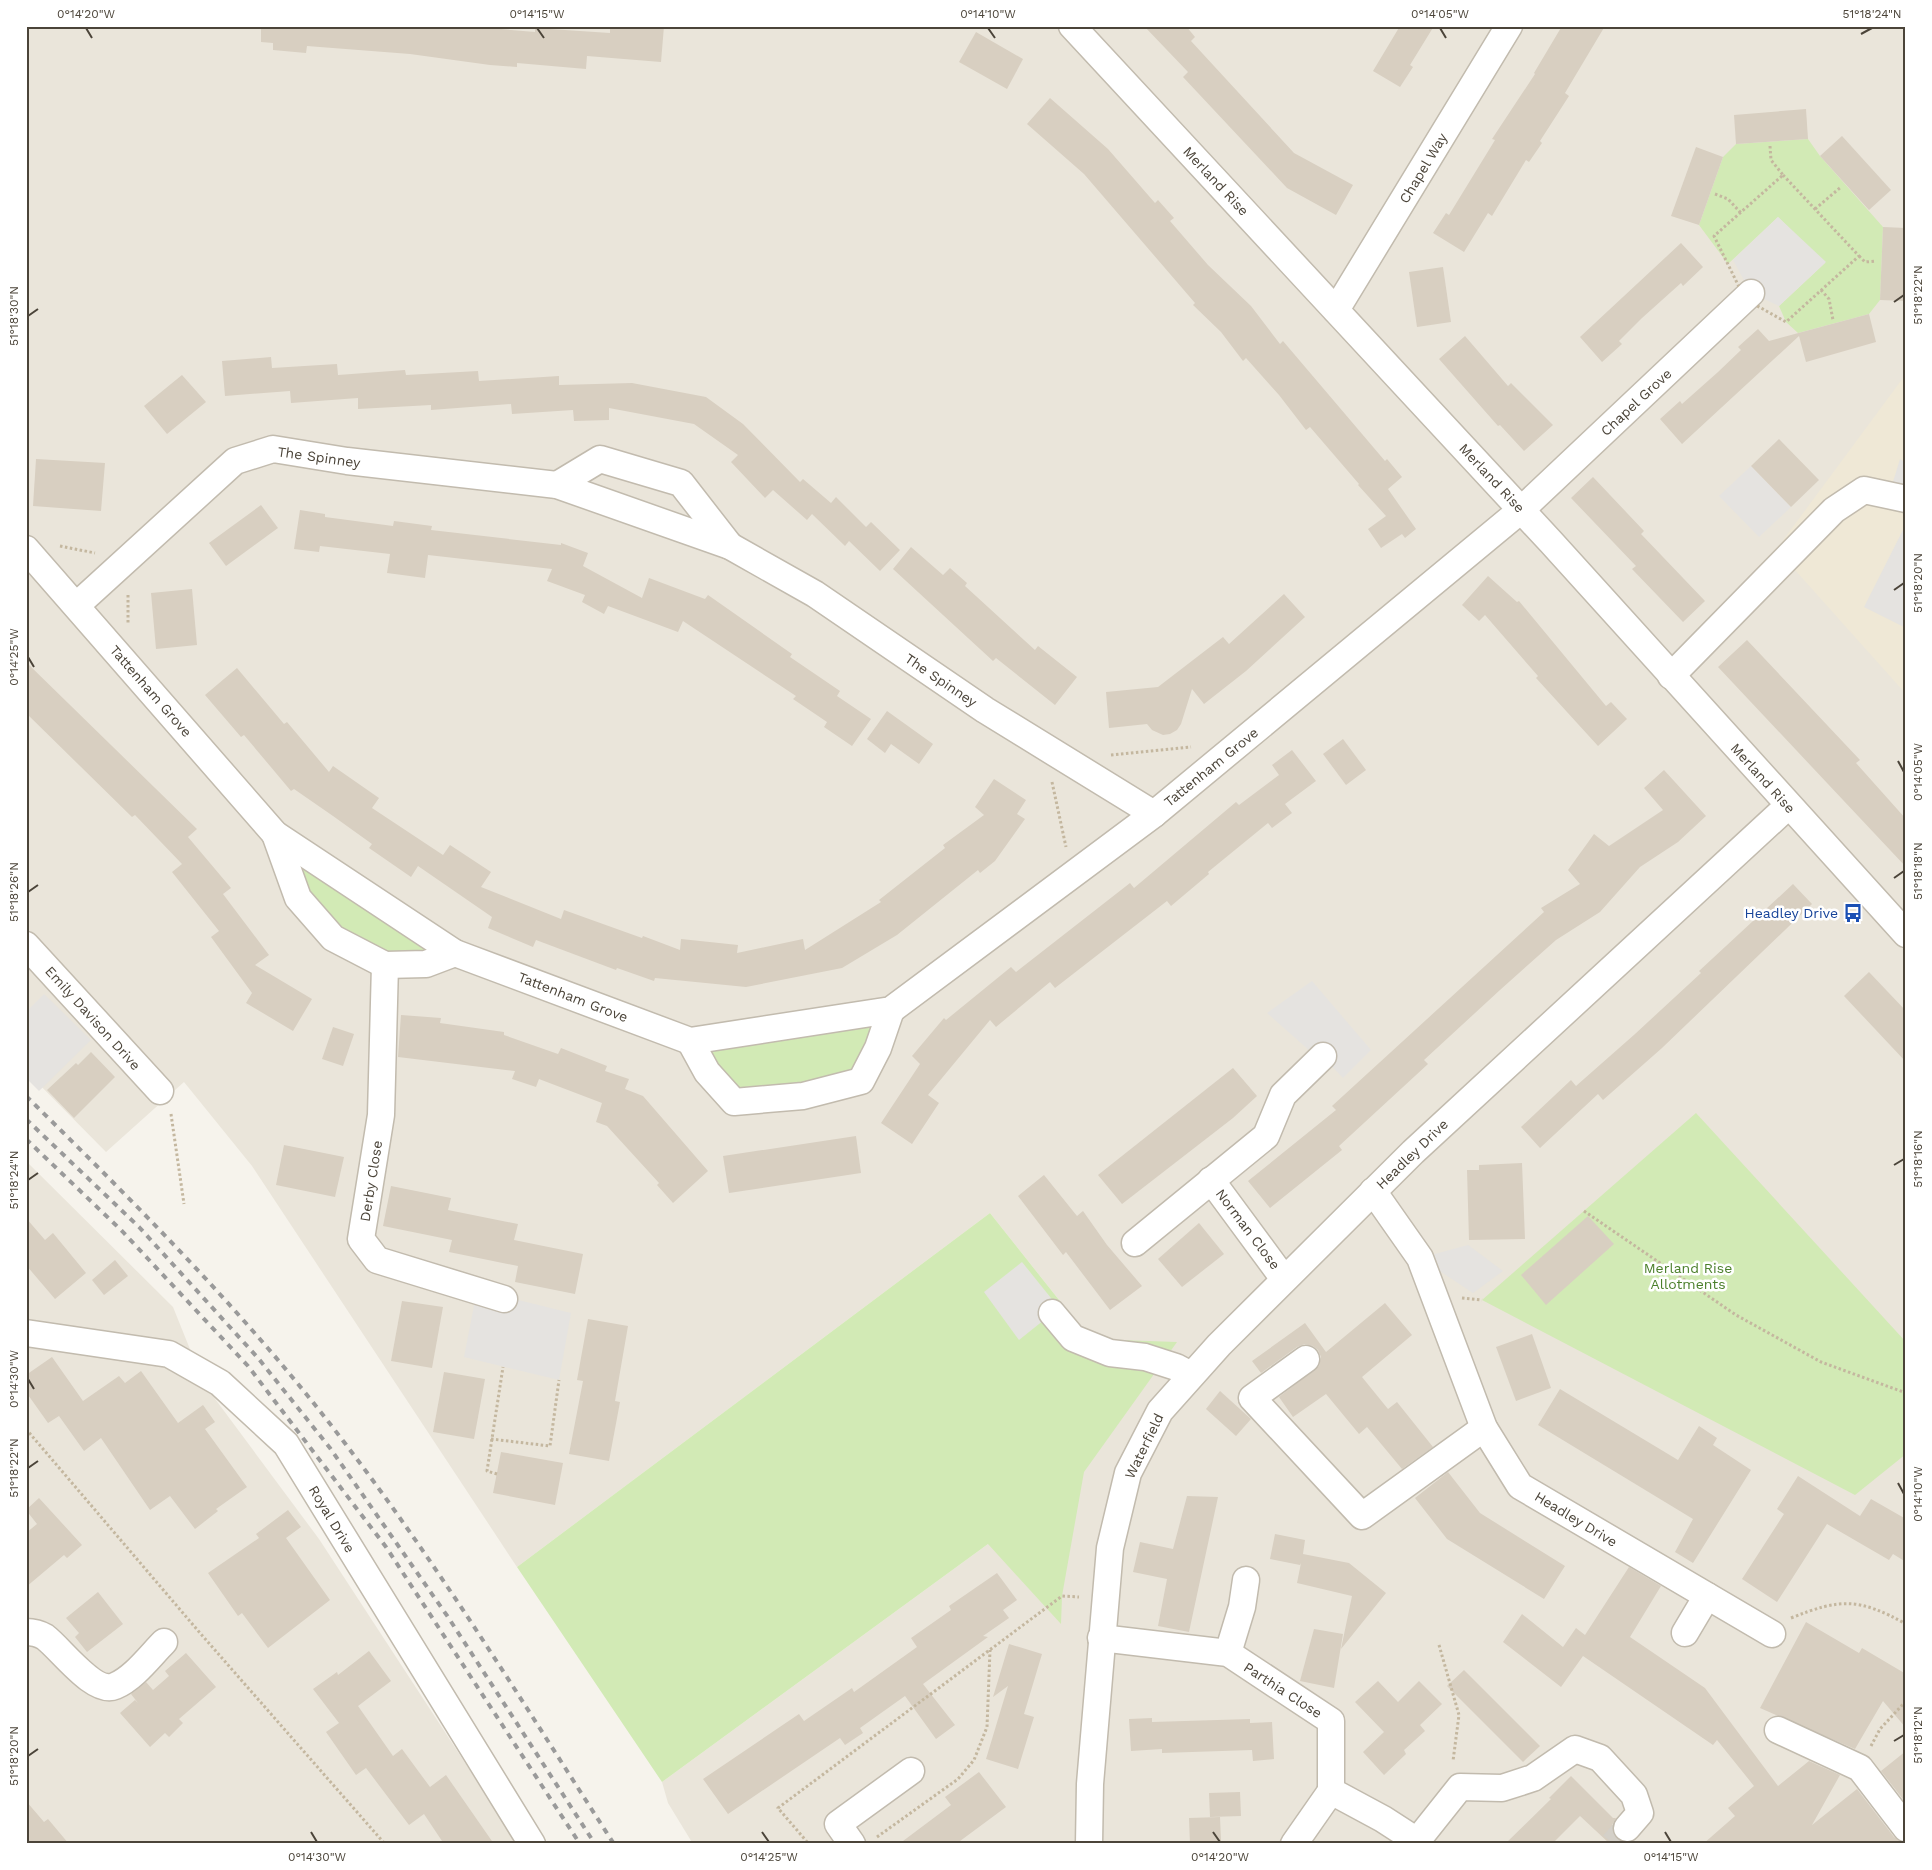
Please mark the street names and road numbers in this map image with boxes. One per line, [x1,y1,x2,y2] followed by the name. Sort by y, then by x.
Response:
[1396,129,1451,206] street label: Chapel Way
[1180,143,1252,219] street label: Merland Rise
[1597,365,1675,439] street label: Chapel Grove
[1456,440,1528,516] street label: Merland Rise
[277,443,362,471] street label: The Spinney
[107,642,195,740] street label: Tattenham Grove
[902,650,981,710] street label: The Spinney
[1161,724,1261,810] street label: Tattenham Grove
[1727,740,1799,816] street label: Merland Rise
[42,963,144,1073] street label: Emily Davison Drive
[516,969,630,1025] street label: Tattenham Grove
[1373,1116,1451,1192] street label: Headley Drive
[357,1139,385,1223] street label: Derby Close
[1213,1186,1283,1272] street label: Norman Close
[1121,1411,1167,1481] street label: Waterfield
[306,1482,358,1556] street label: Royal Drive
[1532,1488,1620,1550] street label: Headley Drive
[1241,1659,1325,1721] street label: Parthia Close

